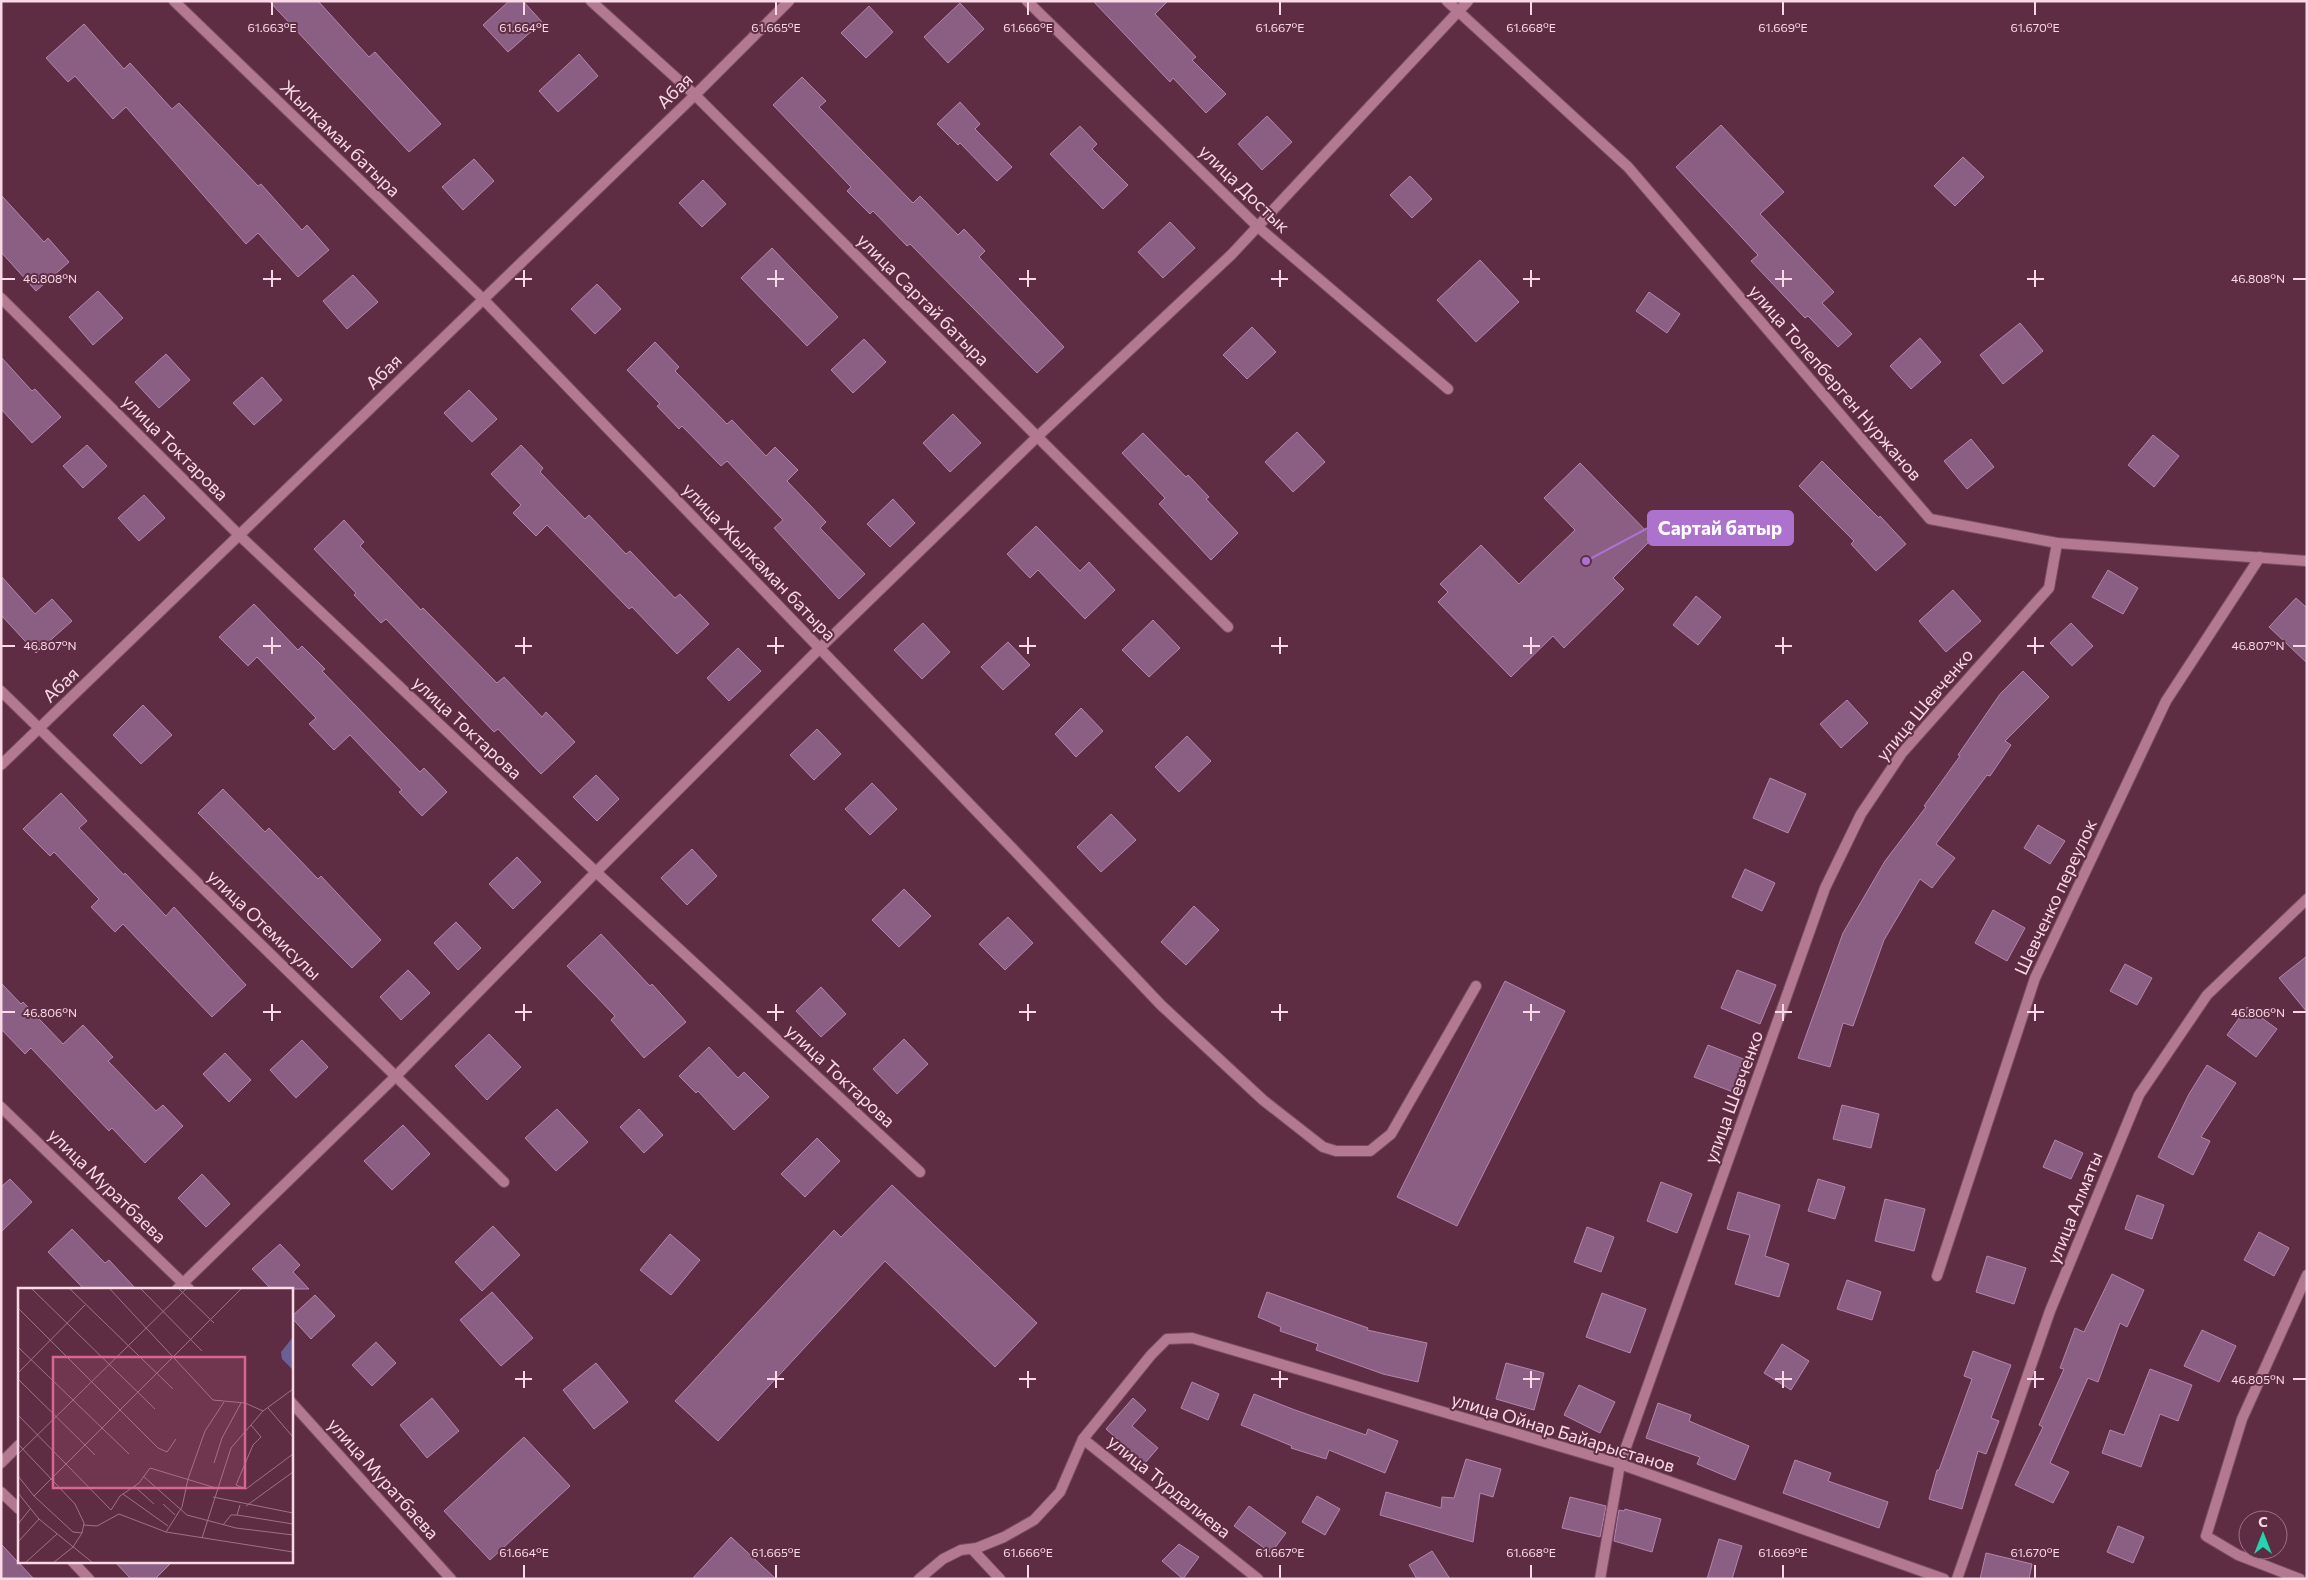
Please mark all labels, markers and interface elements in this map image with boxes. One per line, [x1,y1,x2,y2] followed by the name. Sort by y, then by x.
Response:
[247,20,297,34] text: 61.663°E
[499,20,549,34] text: 61.664°E
[751,20,801,34] text: 61.665°E
[1003,20,1053,34] text: 61.666°E
[1256,20,1304,34] text: 61.667°E
[1506,20,1556,34] text: 61.668°E
[1758,20,1808,34] text: 61.669°E
[2010,20,2060,34] text: 61.670°E
[652,68,697,113] street label: Абая
[276,75,405,201] street label: Жылкаман батыра
[1195,140,1295,237] street label: улица Достык
[853,229,994,370] street label: улица Сартай батыра
[23,271,77,285] text: 46.808°N
[2231,271,2285,285] text: 46.808°N
[1745,280,1927,485] street label: улица Толепберген Нуржанов
[361,349,406,394] street label: Абая
[118,390,233,505] street label: улица Токтарова
[678,478,841,645] street label: улица Жылкаман батыра
[1648,511,1793,545] callout: Сартай батыр
[1658,516,1782,539] text: Сартай батыр
[23,638,77,652] text: 46.807°N
[2231,638,2285,652] text: 46.807°N
[1871,644,1978,765] street label: улица Шевченко
[38,662,83,707] street label: Абая
[409,671,527,783] street label: улица Токтарова
[2009,815,2101,978] street label: Шевченко переулок
[203,864,326,984] street label: улица Отемисулы
[23,1005,77,1019] text: 46.806°N
[2231,1005,2285,1019] text: 46.806°N
[782,1019,900,1131] street label: улица Токтарова
[1699,1027,1767,1166] street label: улица Шевченко
[44,1123,171,1247] street label: улица Муратбаева
[2042,1148,2107,1267] street label: улица Алматы
[18,1288,292,1562] inset map
[2231,1372,2285,1386] text: 46.805°N
[1449,1388,1678,1477] street label: улица Ойнар Байарыстанов
[324,1413,444,1544] street label: улица Муратбаева
[1104,1430,1236,1543] street label: улица Турдалиева
[2238,1510,2288,1560] north arrow
[2258,1513,2268,1530] text: С
[499,1545,549,1559] text: 61.664°E
[751,1545,801,1559] text: 61.665°E
[1003,1545,1053,1559] text: 61.666°E
[1256,1545,1304,1559] text: 61.667°E
[1506,1545,1556,1559] text: 61.668°E
[1758,1545,1808,1559] text: 61.669°E
[2010,1545,2060,1559] text: 61.670°E

